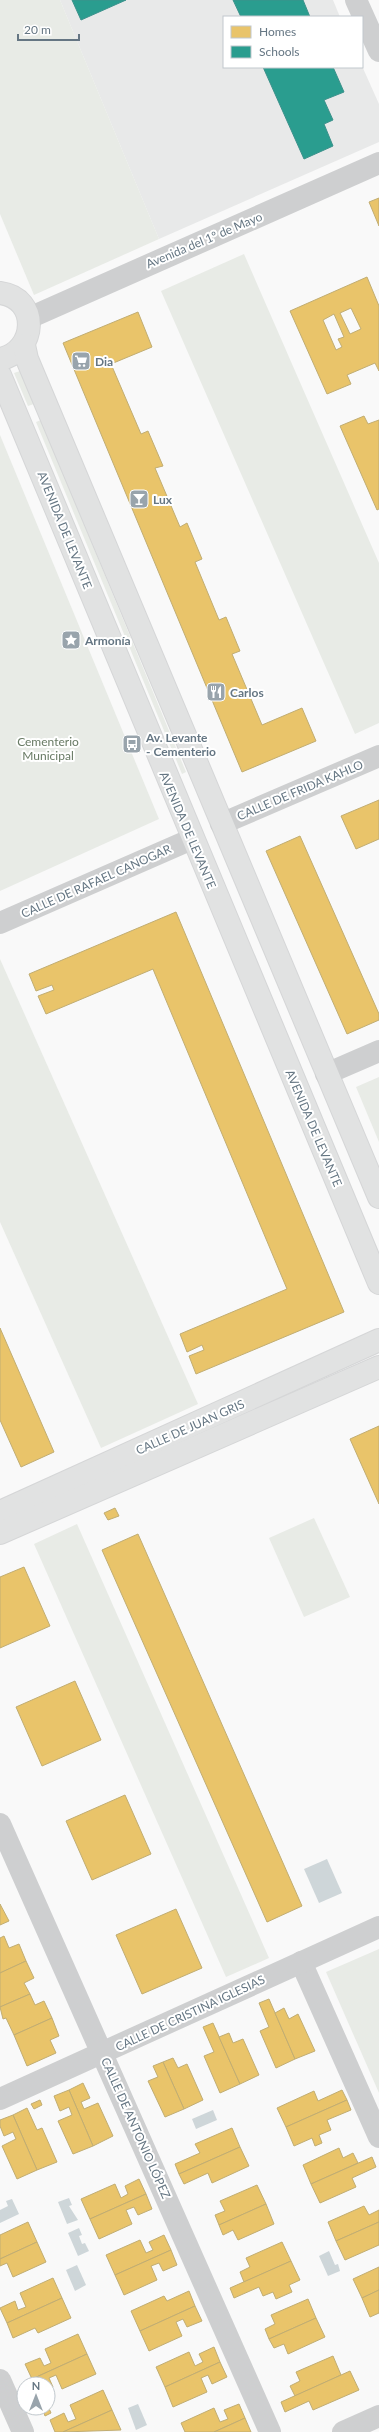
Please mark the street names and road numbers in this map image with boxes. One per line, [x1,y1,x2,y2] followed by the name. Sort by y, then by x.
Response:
[144,209,265,271] street label: Avenida del 1º de Mayo
[34,469,96,591] street label: AVENIDA DE LEVANTE
[235,756,366,823] street label: CALLE DE FRIDA KAHLO
[157,769,219,891] street label: AVENIDA DE LEVANTE
[19,841,174,921] street label: CALLE DE RAFAEL CANOGAR
[283,1067,345,1189] street label: AVENIDA DE LEVANTE
[133,1396,247,1458] street label: CALLE DE JUAN GRIS
[113,1972,267,2054] street label: CALLE DE CRISTINA IGLESIAS
[98,2055,174,2201] street label: CALLE DE ANTONIO LÓPEZ

